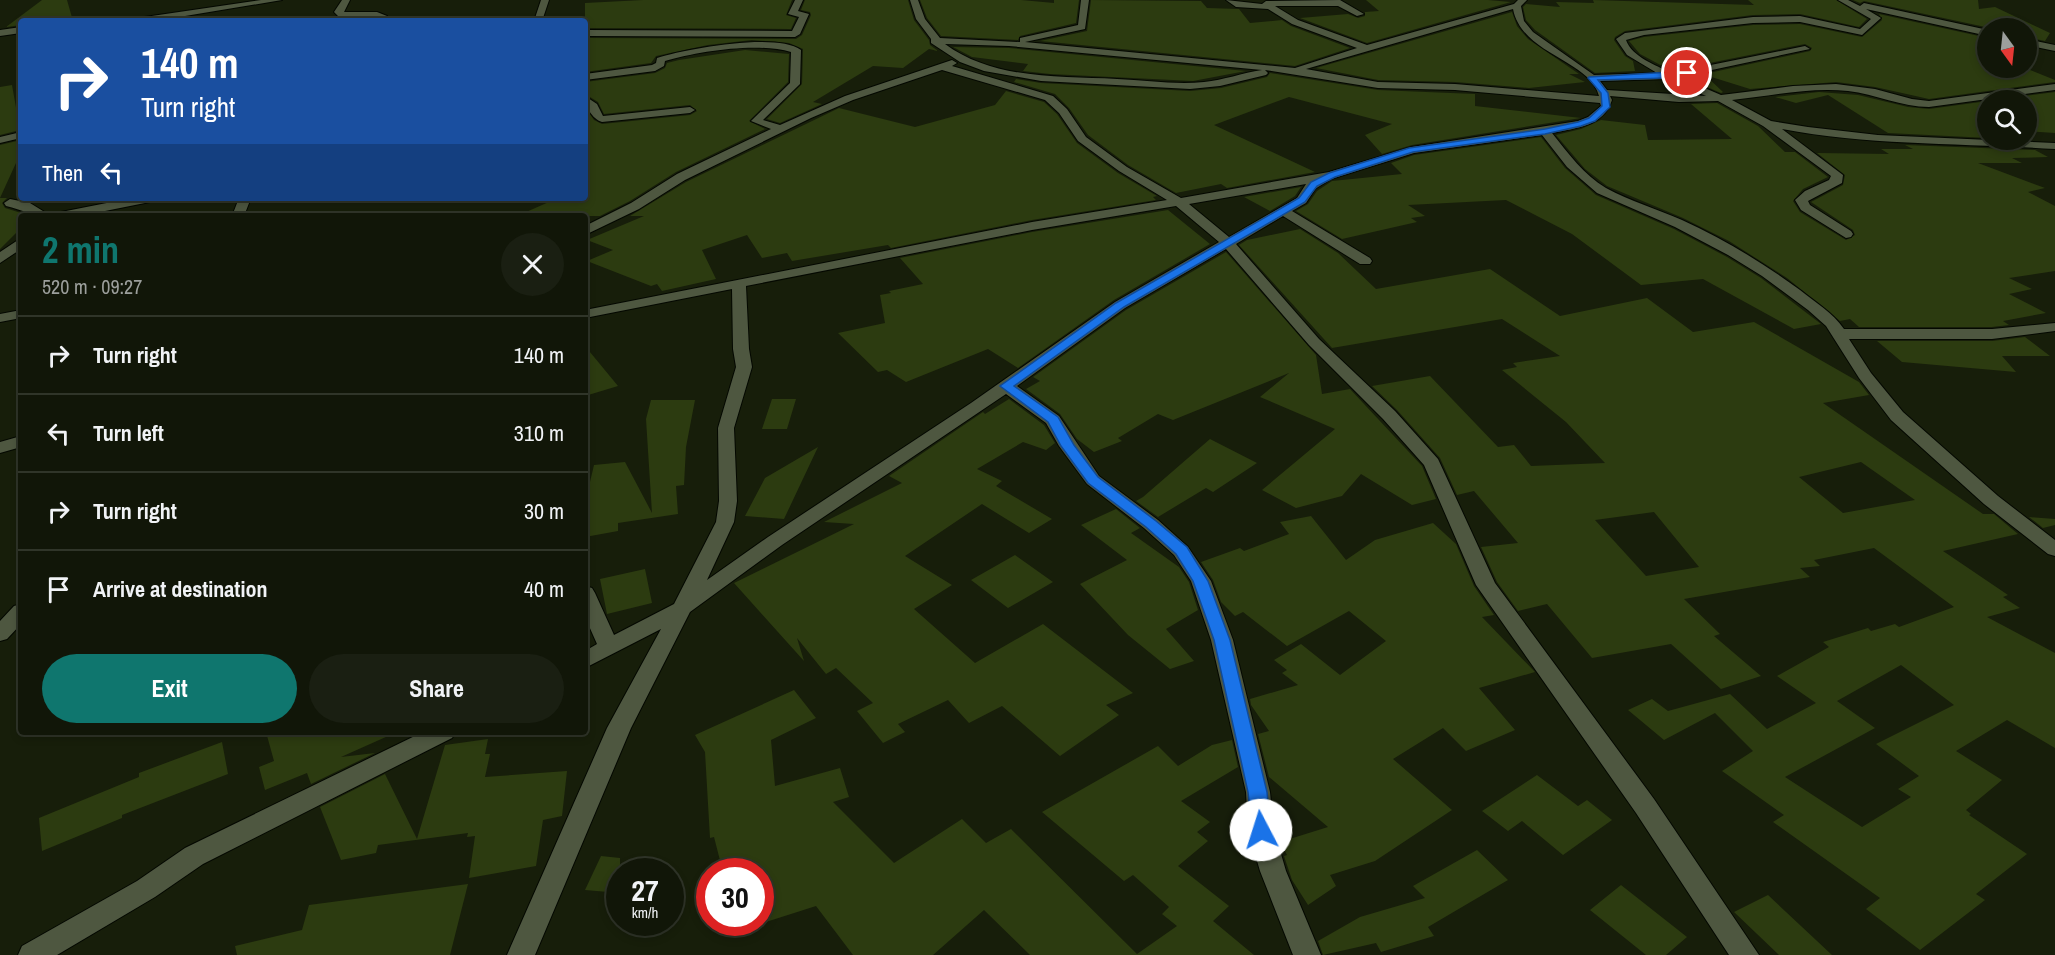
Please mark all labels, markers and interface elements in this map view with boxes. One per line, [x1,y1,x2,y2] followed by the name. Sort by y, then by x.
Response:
[1977,18,2037,78] north arrow
[1977,18,2037,150] map controls
[141,35,239,91] text: 140 m
[42,42,120,120] icon: right
[1661,47,1712,98] pin
[1670,56,1703,89] icon: arrive
[141,89,235,125] text: Turn right
[1977,90,2037,150] button: search
[95,156,128,189] icon: left
[42,158,83,188] text: Then
[42,226,119,274] text: 2 min
[501,233,564,296] button: close
[42,273,142,300] text: 520 m · 09:27
[42,339,75,372] icon: right
[93,340,177,370] text: Turn right
[514,340,564,370] text: 140 m
[42,417,75,450] icon: left
[93,418,164,448] text: Turn left
[514,418,564,448] text: 310 m
[42,495,75,528] icon: right
[93,496,177,526] text: Turn right
[524,496,564,526] text: 30 m
[42,573,75,606] icon: arrive
[93,574,267,604] text: Arrive at destination
[524,574,564,604] text: 40 m
[42,654,297,723] button: Exit
[309,654,564,723] button: Share
[1229,798,1293,862] position arrow
[696,858,774,936] speed limit sign: 30
[631,870,659,910] text: 27
[632,902,658,923] text: km/h

